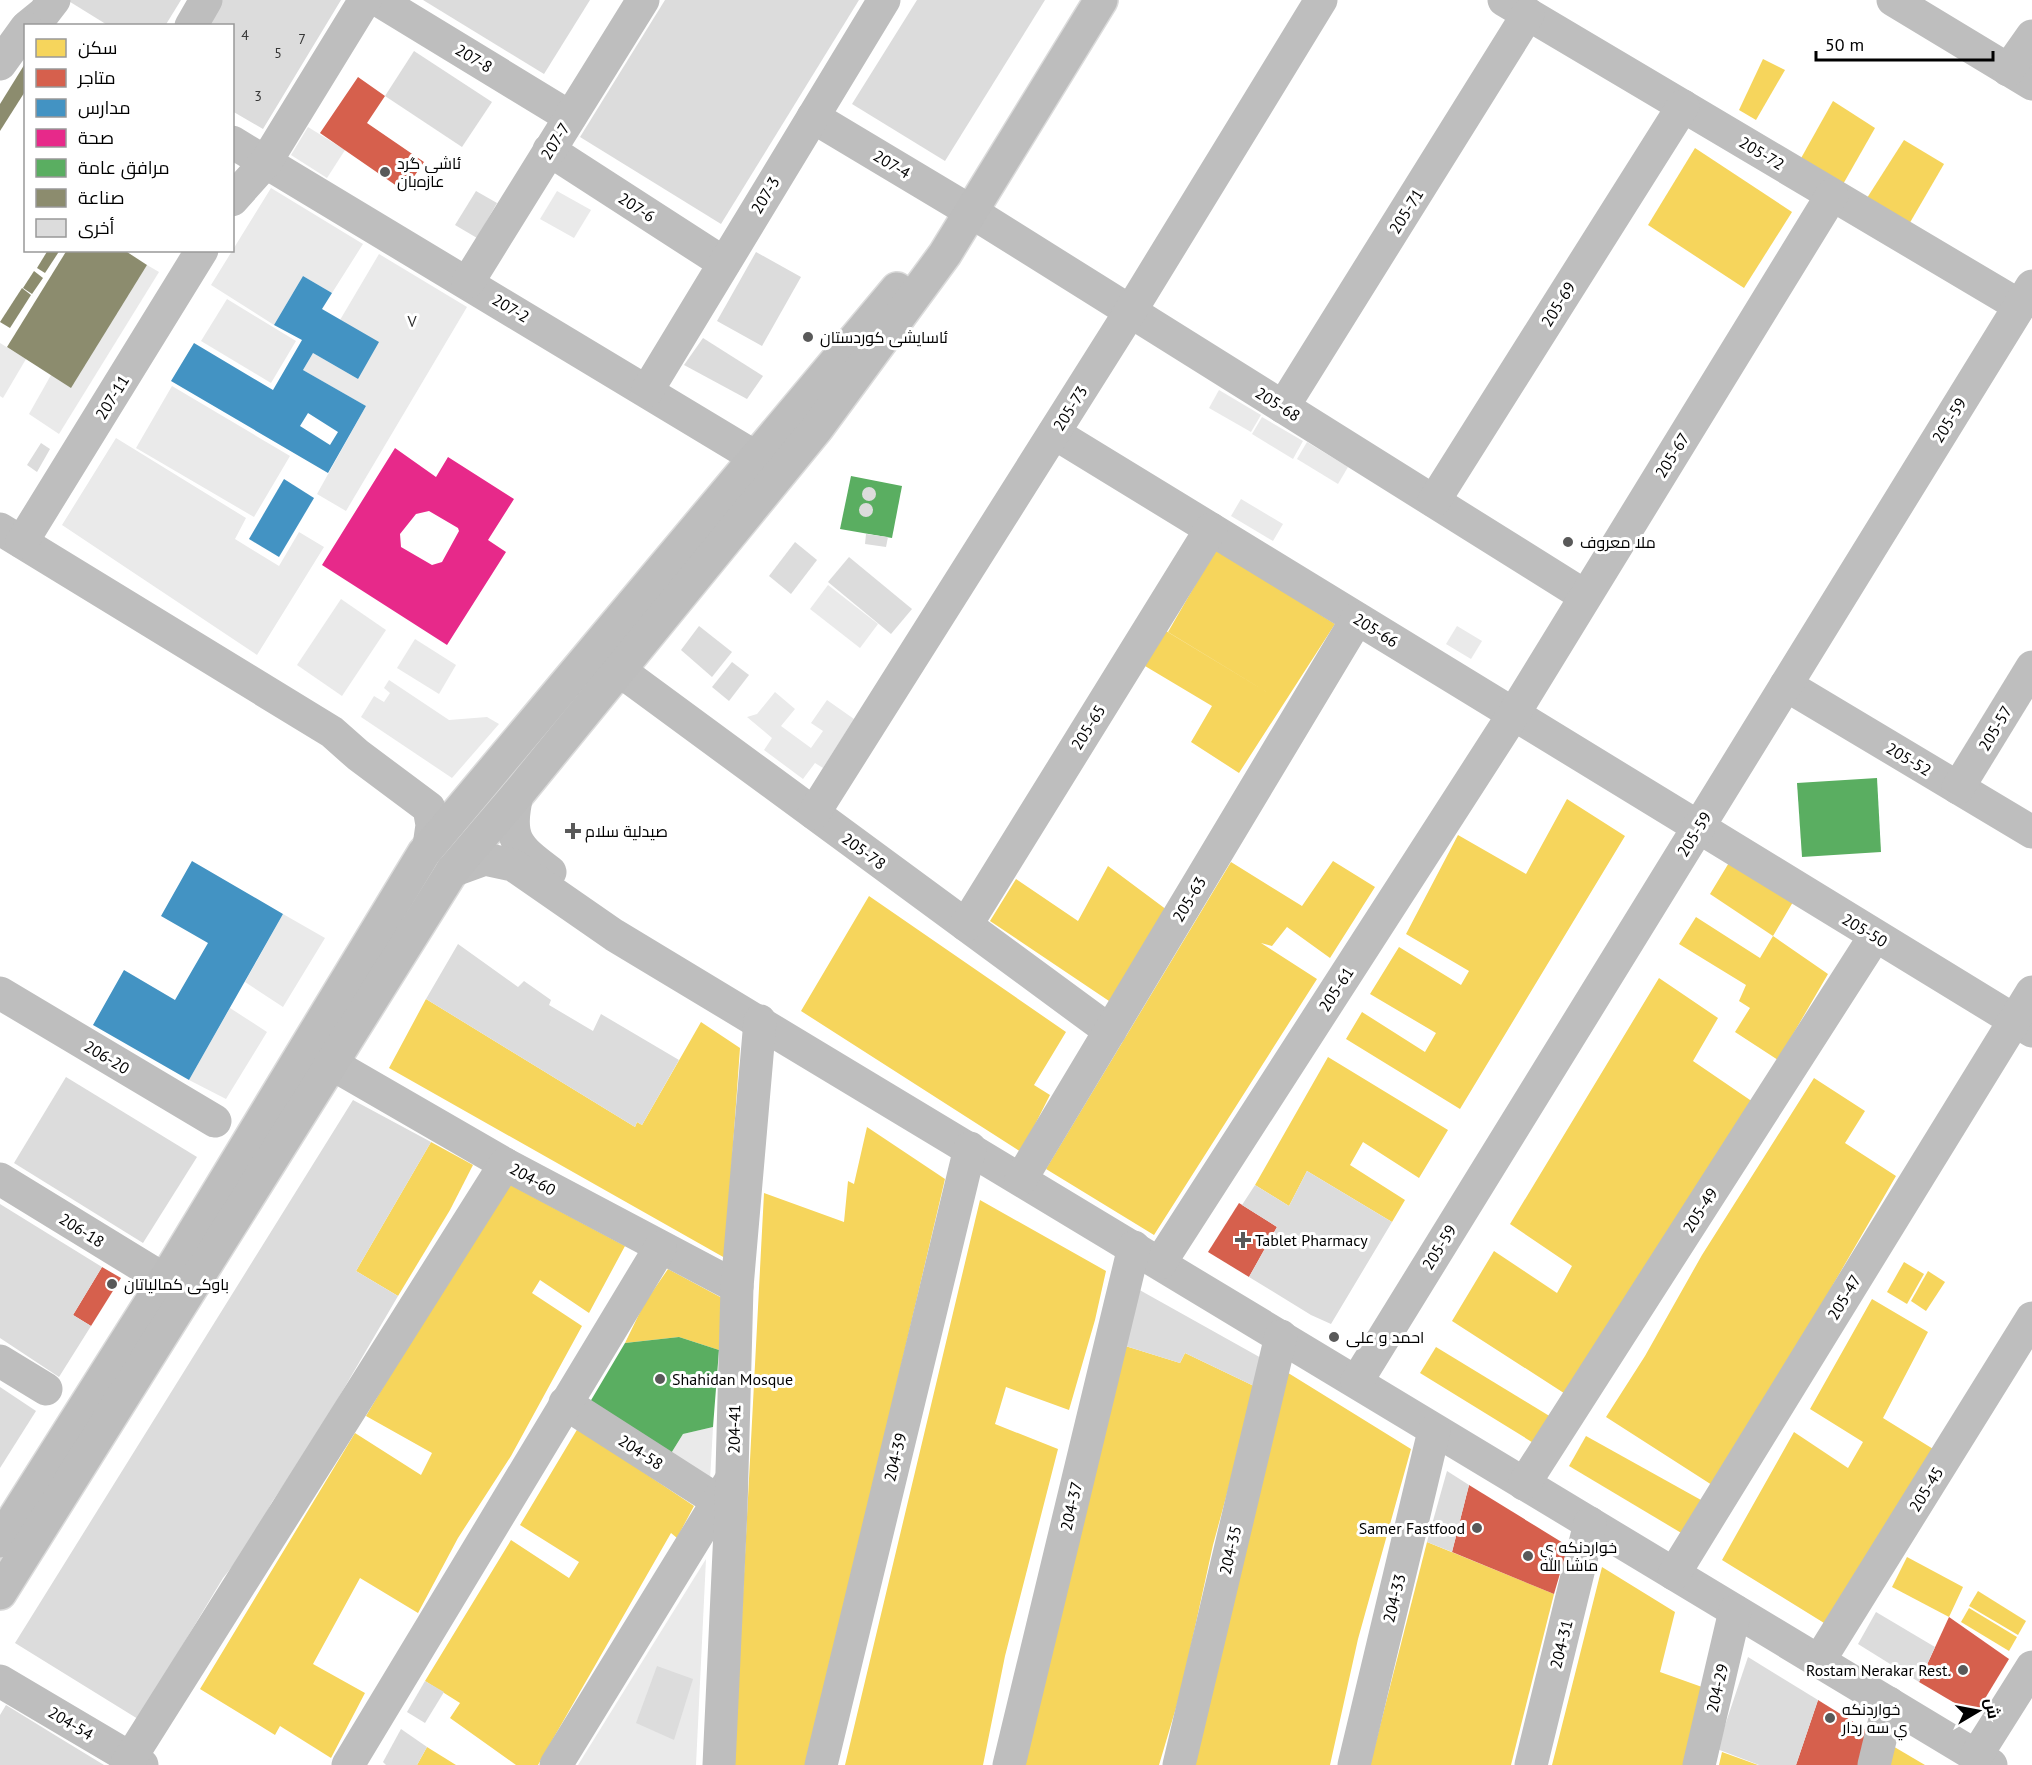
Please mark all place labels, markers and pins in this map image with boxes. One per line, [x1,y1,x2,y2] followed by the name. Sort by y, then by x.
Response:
[397,153,461,192] place label: ئاشی گرد عازه‌بان
[378,165,392,179] marker: ئاشی گرد عازه‌بان
[820,327,948,348] place label: ئاسایشی كوردستان
[801,330,815,344] marker: ئاسایشی كوردستان
[1580,532,1656,552] place label: ملا معروف
[1561,535,1575,549] marker: ملا معروف
[585,821,668,843] place label: صیدلیة سلام
[566,824,580,838] marker: صیدلیة سلام
[1255,1230,1368,1250] place label: Tablet Pharmacy
[1236,1233,1250,1247] marker: Tablet Pharmacy
[124,1274,229,1295] place label: باوکی کمالیاتان
[105,1277,119,1291] marker: باوکی کمالیاتان
[1346,1327,1424,1348] place label: احمد و علی
[1327,1330,1341,1344] marker: احمد و علی
[672,1369,793,1389] place label: Shahidan Mosque
[653,1372,667,1386] marker: Shahidan Mosque
[1359,1518,1465,1538] place label: Samer Fastfood
[1470,1521,1484,1535] marker: Samer Fastfood
[1540,1537,1617,1575] place label: خواردنكه ي ماشا الله
[1521,1549,1535,1563] marker: خواردنكه ي ماشا الله
[1806,1660,1951,1680] place label: Rostam Nerakar Rest.
[1956,1663,1970,1677] marker: Rostam Nerakar Rest.
[1841,1699,1908,1741] place label: خواردنكه ي سه ردار
[1823,1711,1837,1725] marker: خواردنكه ي سه ردار

